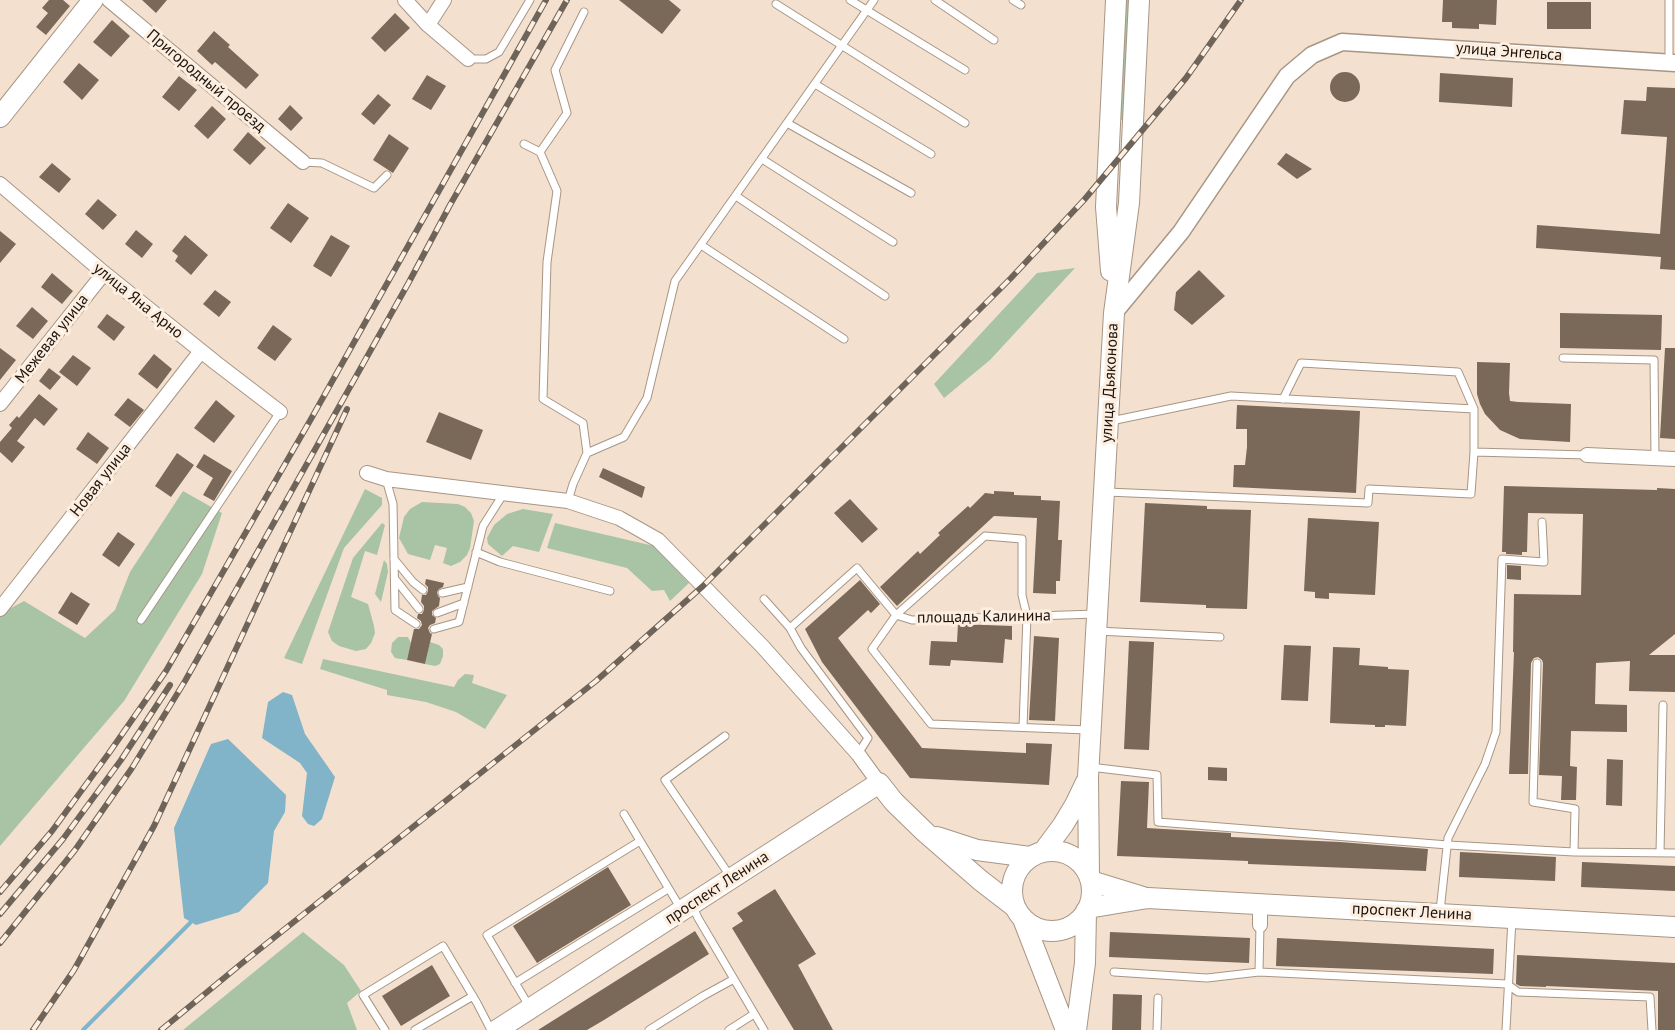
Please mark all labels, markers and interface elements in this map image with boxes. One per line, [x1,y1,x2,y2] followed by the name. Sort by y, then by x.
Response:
[142,26,270,136] street label: Пригородный проезд
[1455,39,1563,65] street label: улица Энгельса
[89,259,187,343] street label: улица Яна Арно
[11,291,93,387] street label: Межевая улица
[1097,323,1123,443] street label: улица Дьяконова
[66,439,136,521] street label: Новая улица
[917,606,1051,628] street label: площадь Калинина
[661,847,773,929] street label: проспект Ленина
[1352,899,1472,925] street label: проспект Ленина

